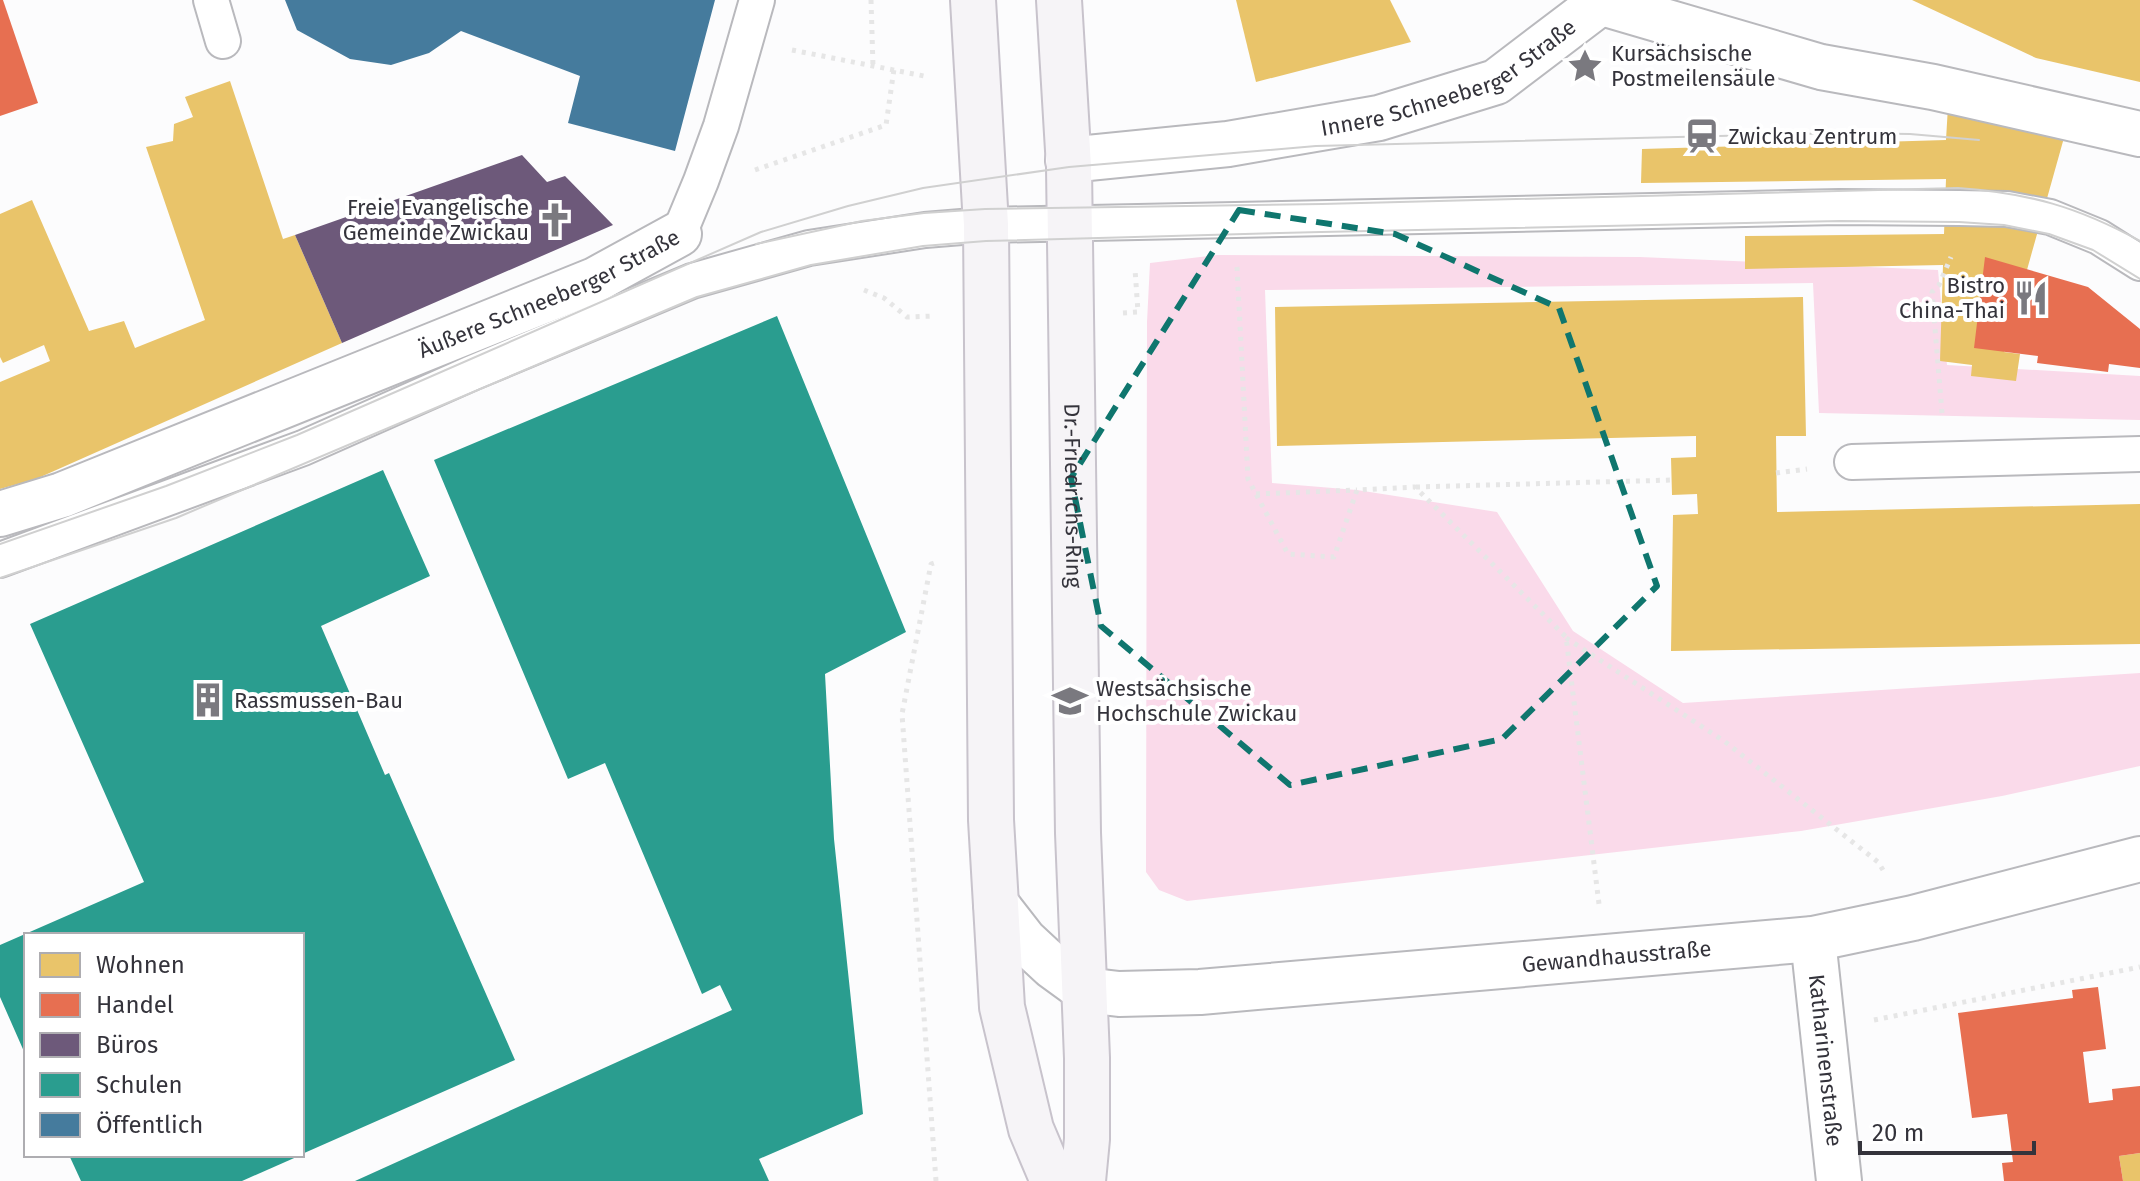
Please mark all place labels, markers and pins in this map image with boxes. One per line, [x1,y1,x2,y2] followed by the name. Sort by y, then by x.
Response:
[1611,40,1776,92] place label: Kursächsische Postmeilensäule
[1566,47,1604,85] place icon: Kursächsische Postmeilensäule
[1683,117,1721,155] station icon: Zwickau Zentrum
[1728,123,1897,150] place label: Zwickau Zentrum
[343,194,529,246] place label: Freie Evangelische Gemeinde Zwickau
[536,201,574,239] church icon: Freie Evangelische Gemeinde Zwickau
[1899,272,2005,324] place label: Bistro China-Thai
[2012,279,2050,317] restaurant icon: Bistro China-Thai
[1096,675,1297,727] place label: Westsächsische Hochschule Zwickau
[189,681,227,719] building icon: Rassmussen-Bau
[1051,682,1089,720] school or university icon: Westsächsische Hochschule Zwickau
[234,687,403,714] place label: Rassmussen-Bau

